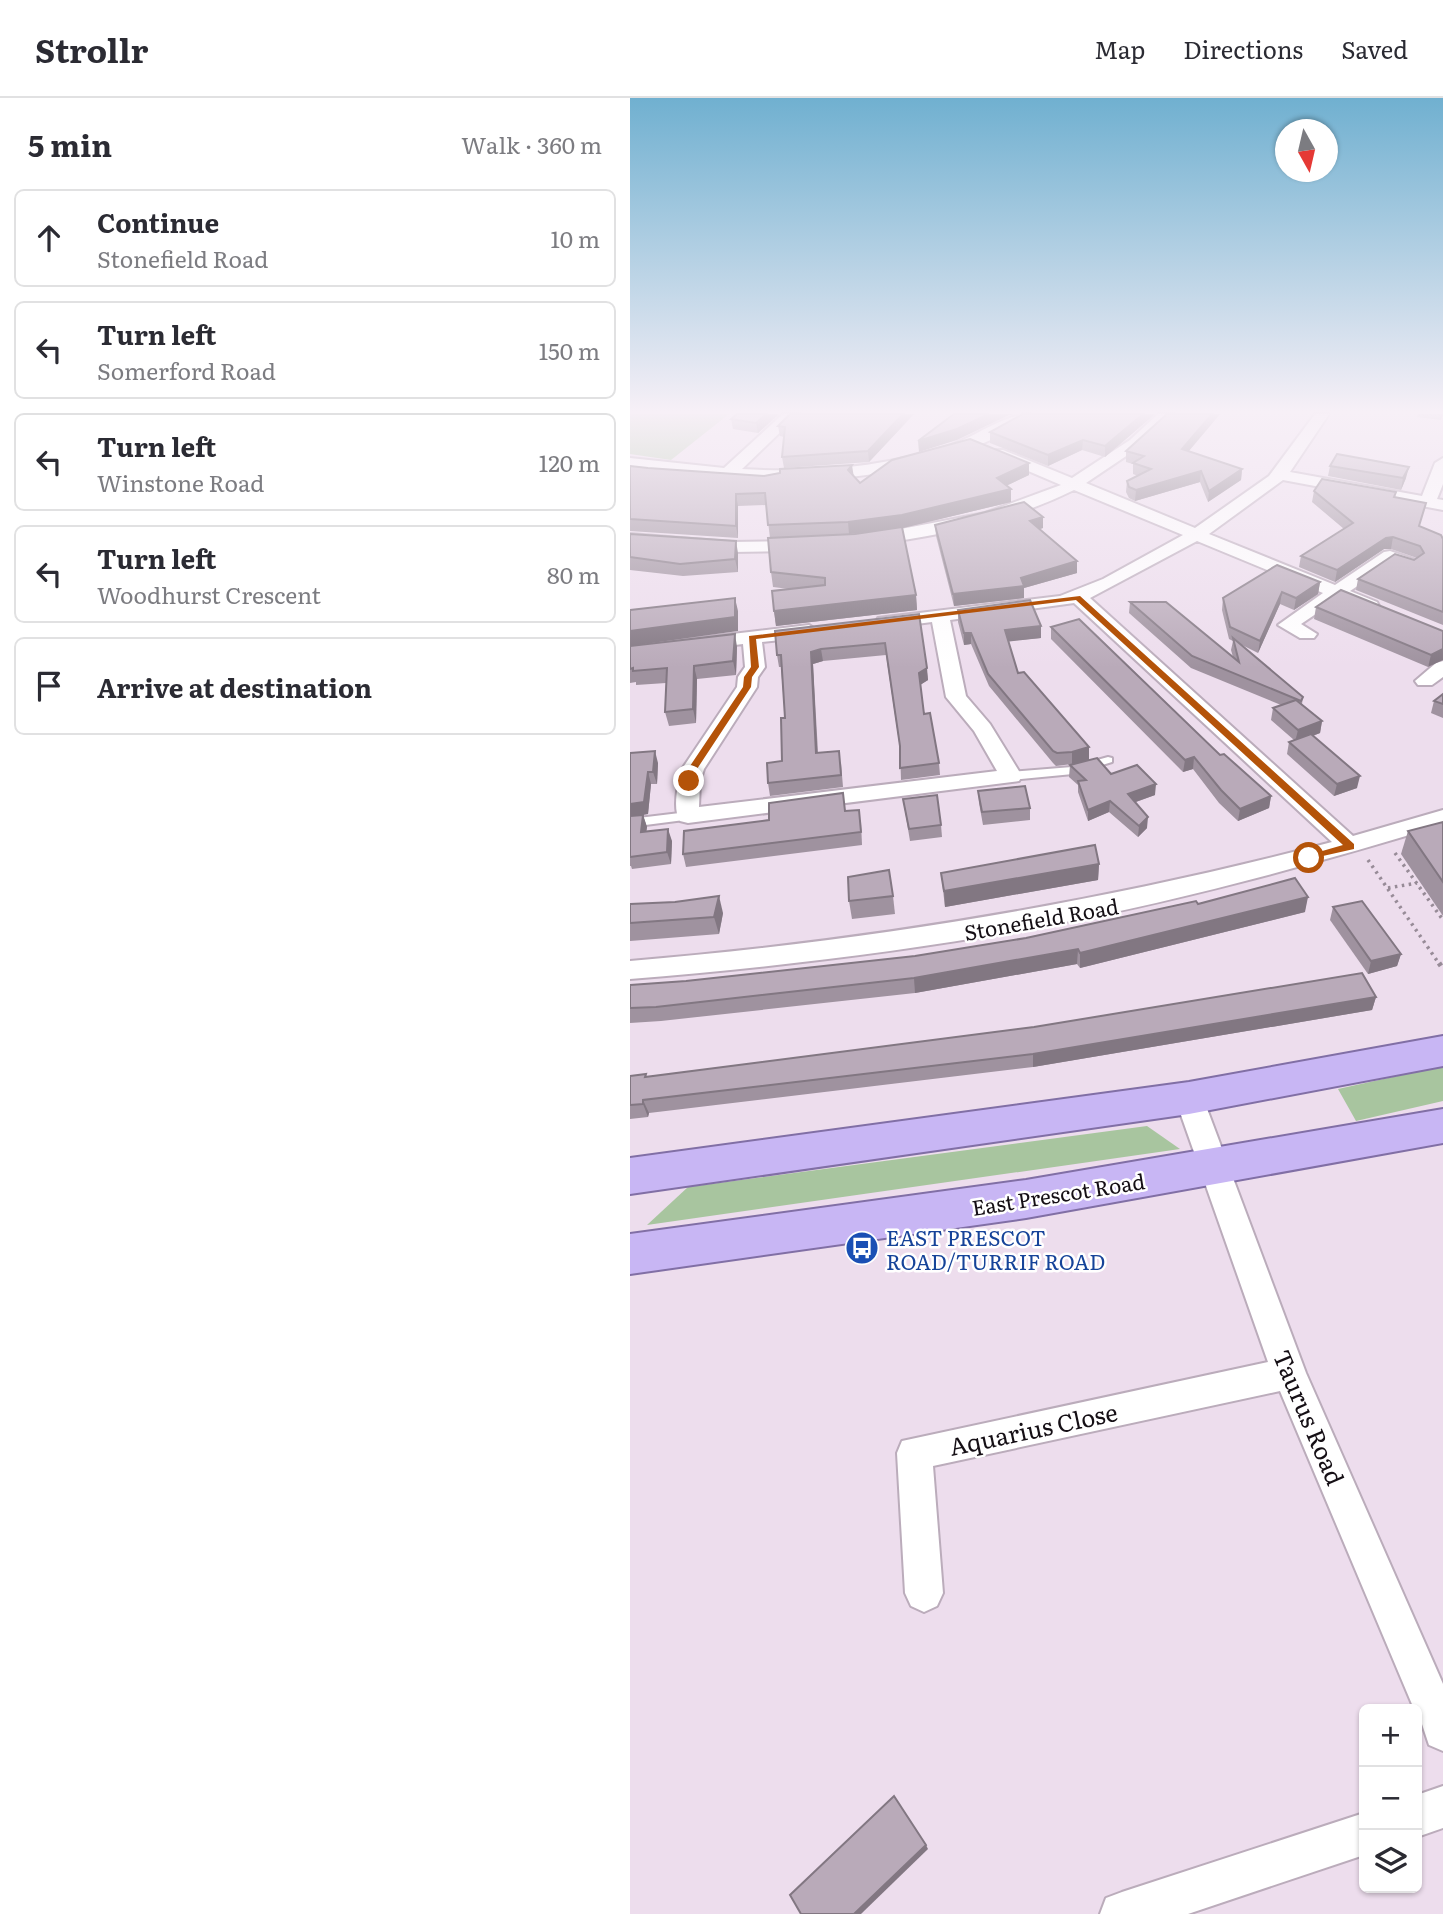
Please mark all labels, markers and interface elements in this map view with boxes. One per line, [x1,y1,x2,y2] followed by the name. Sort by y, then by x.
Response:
[35,24,149,73] text: Strollr
[1094,31,1145,66] text: Map
[1183,31,1303,66] text: Directions
[1341,31,1408,66] text: Saved
[1275,119,1338,182] north arrow
[28,122,112,166] text: 5 min
[461,127,602,161] text: Walk · 360 m
[97,202,219,241] text: Continue
[30,219,68,257] icon: ahead
[550,221,600,255] text: 10 m
[97,241,268,275] text: Stonefield Road
[97,314,216,353] text: Turn left
[30,331,68,369] icon: left
[539,333,600,367] text: 150 m
[97,353,276,387] text: Somerford Road
[97,426,216,465] text: Turn left
[30,443,68,481] icon: left
[539,445,600,479] text: 120 m
[97,465,264,499] text: Winstone Road
[97,538,216,577] text: Turn left
[30,555,68,593] icon: left
[547,557,600,591] text: 80 m
[97,577,321,611] text: Woodhurst Crescent
[30,667,68,705] icon: arrive
[97,667,372,706] text: Arrive at destination
[673,765,704,796] route end
[1293,842,1324,873] route start
[961,889,1121,947] street label: Stonefield Road
[969,1164,1147,1222] street label: East Prescot Road
[886,1221,1105,1276] place label: EAST PRESCOT ROAD/TURRIF ROAD
[843,1229,881,1267] bus stop icon: EAST PRESCOT ROAD/TURRIF ROAD
[1266,1344,1354,1490] street label: Taurus Road
[946,1393,1120,1463] street label: Aquarius Close
[1359,1704,1422,1893] map controls
[1359,1704,1422,1767] button: +
[1359,1767,1422,1830] button: −
[1359,1830,1422,1893] button: layers

